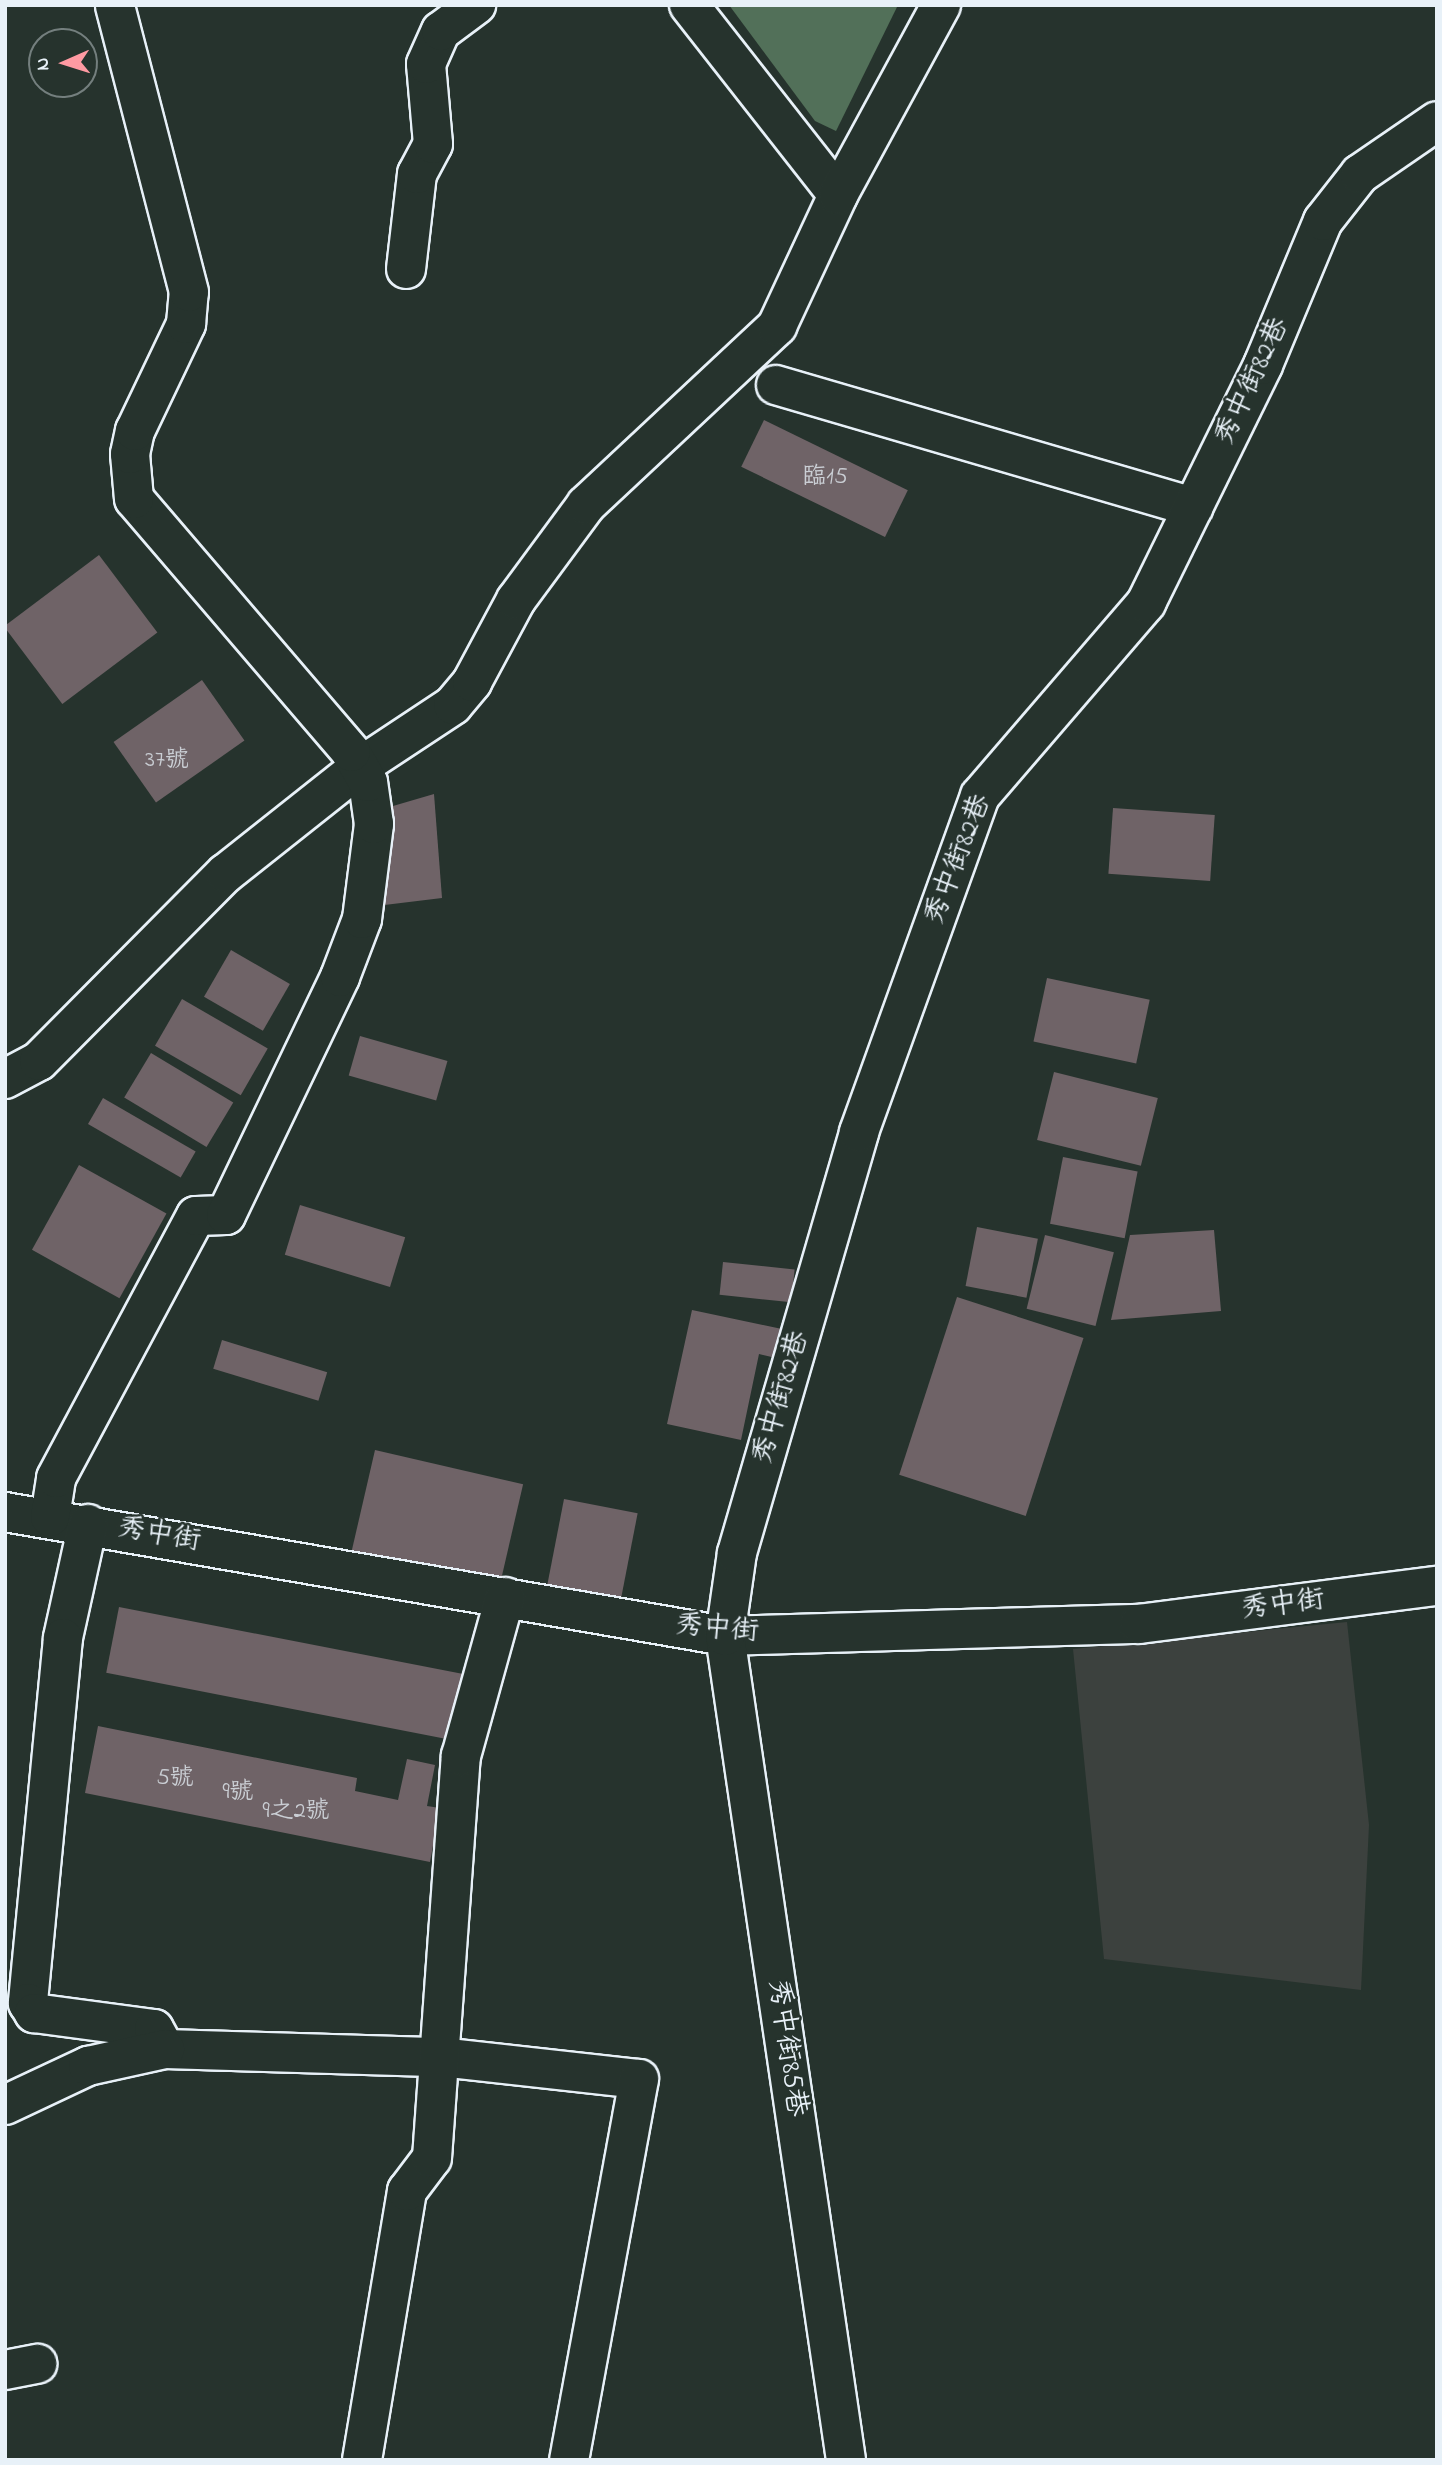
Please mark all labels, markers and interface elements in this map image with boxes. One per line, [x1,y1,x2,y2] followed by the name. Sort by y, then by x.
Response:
[28,28,98,98] north arrow
[30,57,57,71] text: N
[1209,313,1297,451] street label: 秀中街82巷
[802,464,848,492] house number: 臨15
[145,747,189,775] house number: 37號
[919,790,999,930] street label: 秀中街82巷
[747,1328,817,1468] street label: 秀中街82巷
[115,1512,203,1560] street label: 秀中街
[1239,1584,1327,1628] street label: 秀中街
[674,1610,760,1650] street label: 秀中街
[156,1765,194,1793] house number: 5號
[222,1779,254,1807] house number: 9號
[262,1798,330,1826] house number: 9之2號
[760,1977,812,2119] street label: 秀中街85巷

